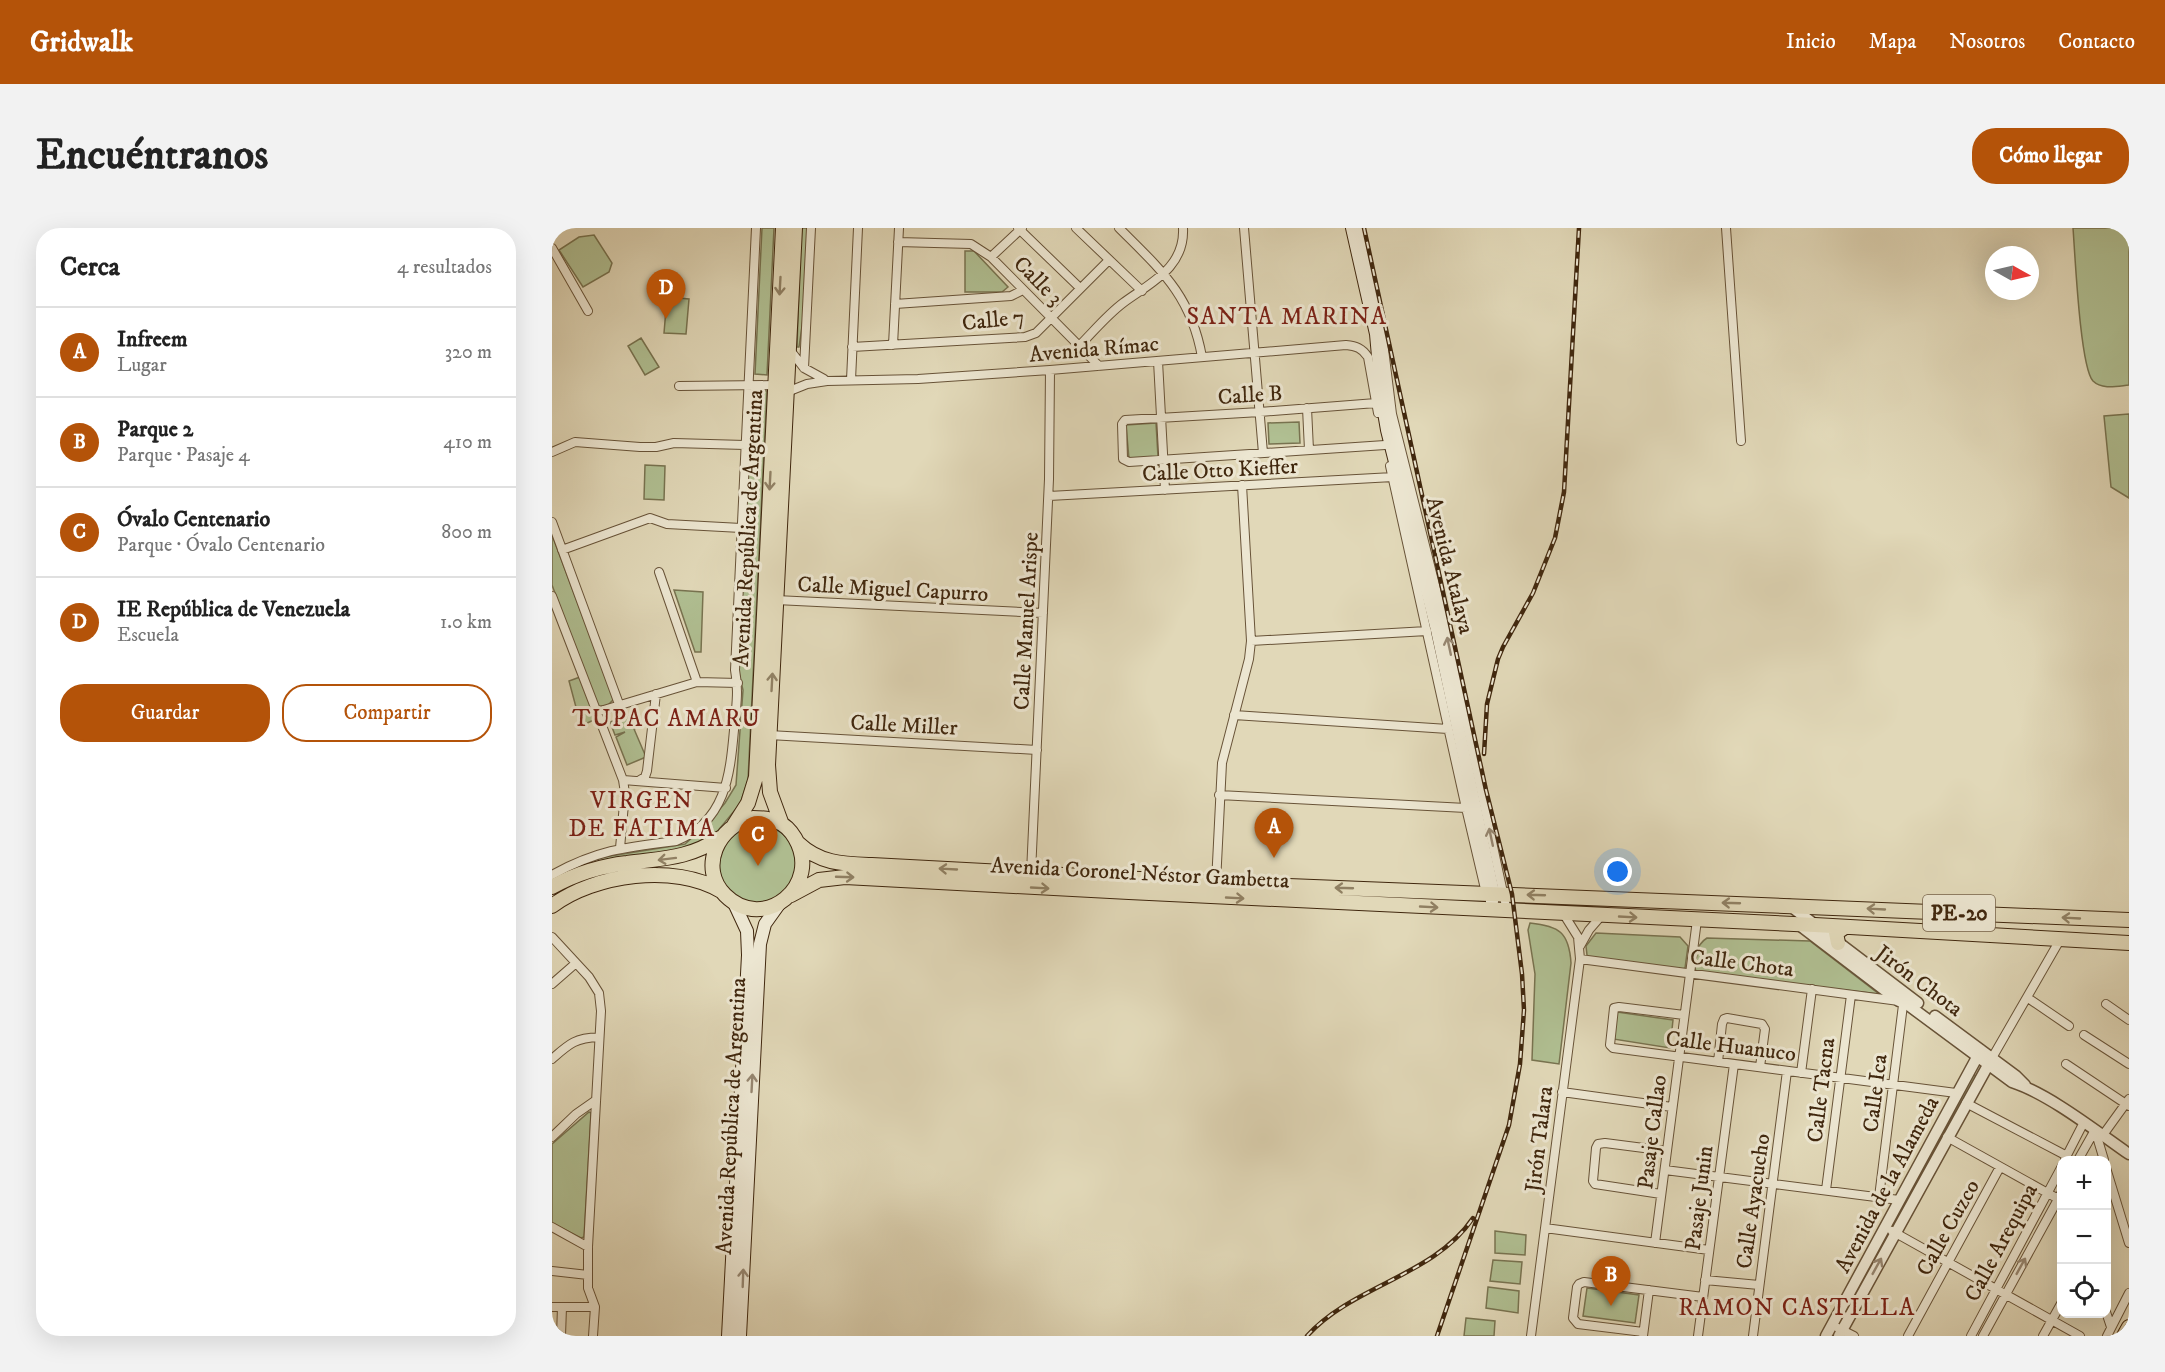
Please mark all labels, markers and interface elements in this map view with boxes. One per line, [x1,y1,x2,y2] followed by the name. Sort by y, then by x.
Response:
[30,25,133,60] text: Gridwalk
[1786,29,1836,55] text: Inicio
[1869,29,1916,55] text: Mapa
[1949,29,2025,55] text: Nosotros
[2058,29,2135,55] text: Contacto
[1972,128,2129,184] button: Cómo llegar
[36,130,268,182] text: Encuéntranos
[1985,246,2039,300] north arrow
[60,251,120,284] text: Cerca
[1007,251,1068,312] street label: Calle 3
[397,255,492,280] text: 4 resultados
[646,270,686,319] pin: D
[775,276,786,296] one-way arrow
[1186,302,1388,332] district label: SANTA MARINA
[961,304,1026,337] street label: Calle 7
[117,326,188,353] text: Infreem
[1028,330,1160,369] street label: Avenida Rímac
[73,340,86,365] text: A
[445,340,492,365] text: 320 m
[117,353,167,378] text: Lugar
[1217,380,1283,411] street label: Calle B
[728,388,769,667] street label: Avenida República de Argentina
[117,416,193,443] text: Parque 2
[73,430,86,455] text: B
[443,430,492,455] text: 410 m
[117,443,250,468] text: Parque · Pasaje 4
[1142,453,1299,488] street label: Calle Otto Kieffer
[765,471,776,491] one-way arrow
[1419,494,1480,637] street label: Avenida Atalaya
[117,506,270,533] text: Óvalo Centenario
[73,520,86,545] text: C
[441,520,492,545] text: 800 m
[1008,531,1045,711] street label: Calle Manuel Arispe
[117,533,325,558] text: Parque · Óvalo Centenario
[797,571,989,608] street label: Calle Miguel Capurro
[117,596,350,623] text: IE República de Venezuela
[72,610,87,635] text: D
[440,610,492,635] text: 1.0 km
[117,623,179,648] text: Escuela
[1443,637,1454,656] one-way arrow
[766,673,777,692] one-way arrow
[60,684,270,742] button: Guardar
[282,684,492,742] button: Compartir
[572,704,762,734] district label: TUPAC AMARU
[850,709,959,742] street label: Calle Miller
[568,786,716,844] district label: VIRGEN DE FATIMA
[1254,808,1294,858] pin: A
[738,816,778,866] pin: C
[1484,827,1496,846] one-way arrow
[990,852,1291,895] street label: Avenida Coronel Néstor Gambetta
[657,853,677,864] one-way arrow
[1603,857,1632,886] your location
[939,864,959,875] one-way arrow
[835,871,855,883] one-way arrow
[1029,882,1049,893] one-way arrow
[1335,882,1355,893] one-way arrow
[1526,890,1546,901] one-way arrow
[1224,892,1244,903] one-way arrow
[1923,895,1995,931] road number: PE-20
[1721,897,1741,908] one-way arrow
[1419,901,1439,912] one-way arrow
[1866,903,1886,914] one-way arrow
[1618,911,1638,922] one-way arrow
[2061,912,2081,923] one-way arrow
[1869,938,1969,1023] street label: Jirón Chota
[1688,944,1796,983] street label: Calle Chota
[711,976,752,1255] street label: Avenida República de Argentina
[1664,1025,1798,1068] street label: Calle Huanuco
[1802,1036,1841,1144] street label: Calle Tacna
[1857,1052,1894,1134] street label: Calle Ica
[747,1073,758,1093] one-way arrow
[1632,1073,1673,1191] street label: Pasaje Callao
[1519,1084,1559,1196] street label: Jirón Talara
[1829,1091,1946,1278] street label: Avenida de la Alameda
[1731,1132,1776,1270] street label: Calle Ayacucho
[1680,1144,1719,1252] street label: Pasaje Junin
[2057,1156,2111,1318] map controls
[2057,1156,2111,1210] button: +
[1911,1175,1986,1281] street label: Calle Cuzco
[1959,1178,2044,1306] street label: Calle Arequipa
[2057,1210,2111,1264] button: −
[1592,1256,1630,1306] pin: B
[1871,1258,1883,1275] one-way arrow
[2015,1258,2027,1275] one-way arrow
[2057,1264,2111,1318] button: locate
[737,1268,748,1288] one-way arrow
[1678,1293,1916,1323] district label: RAMON CASTILLA

